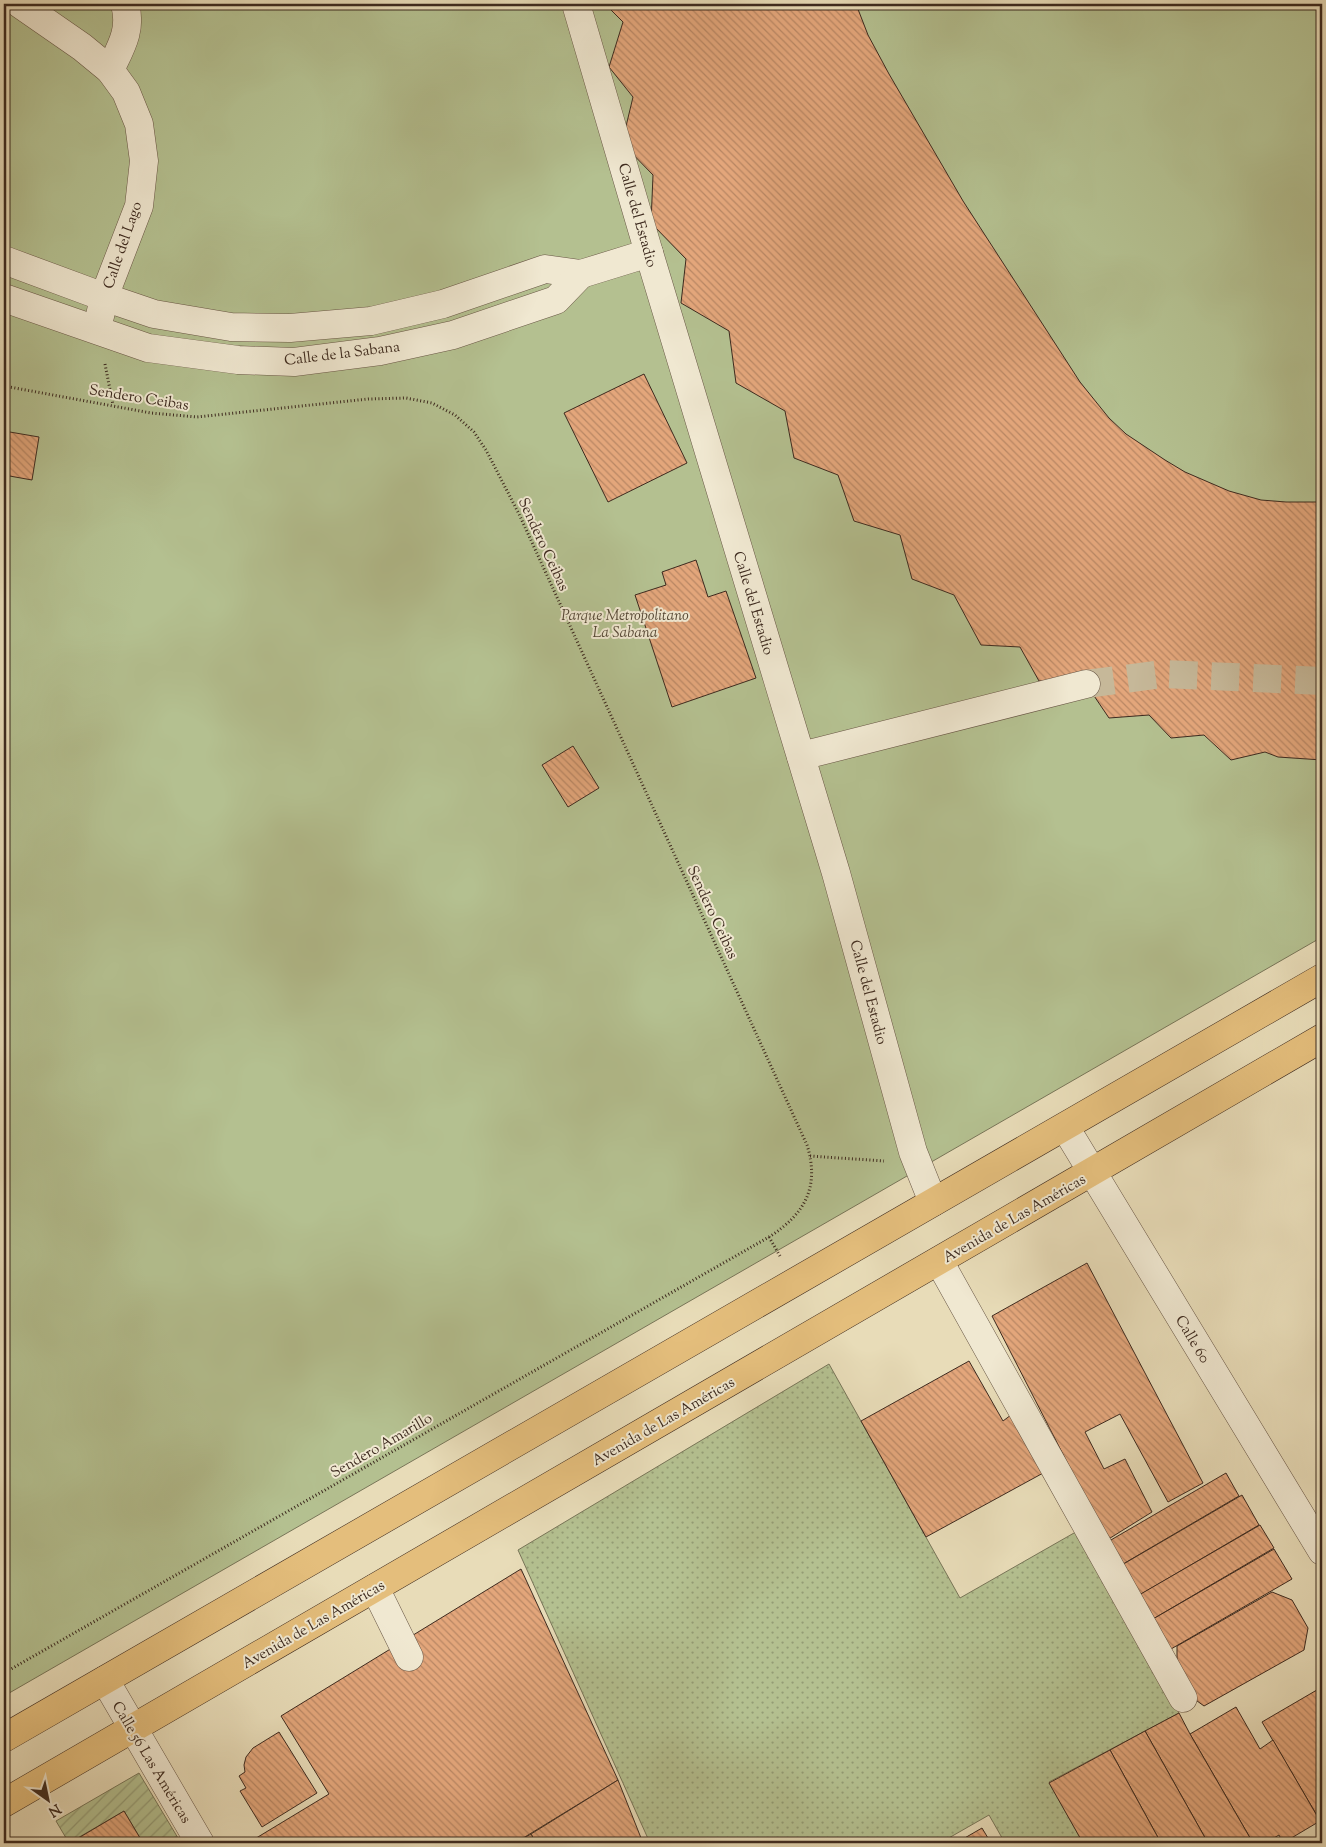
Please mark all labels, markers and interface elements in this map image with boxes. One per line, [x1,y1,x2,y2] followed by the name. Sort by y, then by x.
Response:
[612,161,661,270] street label: Calle del Estadio
[99,199,148,292] street label: Calle del Lago
[283,337,401,372] street label: Calle de la Sabana
[87,380,190,417] street label: Sendero Ceibas
[512,495,573,595] street label: Sendero Ceibas
[727,549,778,658] street label: Calle del Estadio
[561,606,689,644] park label: Parque Metropolitano La Sabana
[681,863,742,963] street label: Sendero Ceibas
[843,938,892,1047] street label: Calle del Estadio
[939,1170,1090,1269] street label: Avenida de Las Américas
[1169,1312,1214,1368] street label: Calle 60
[588,1373,739,1472] street label: Avenida de Las Américas
[327,1409,437,1484] street label: Sendero Amarillo
[238,1576,389,1675] street label: Avenida de Las Américas
[106,1698,196,1828] street label: Calle 56 Las Américas
[22,1774,72,1824] north arrow
[44,1798,64,1821] text: N

